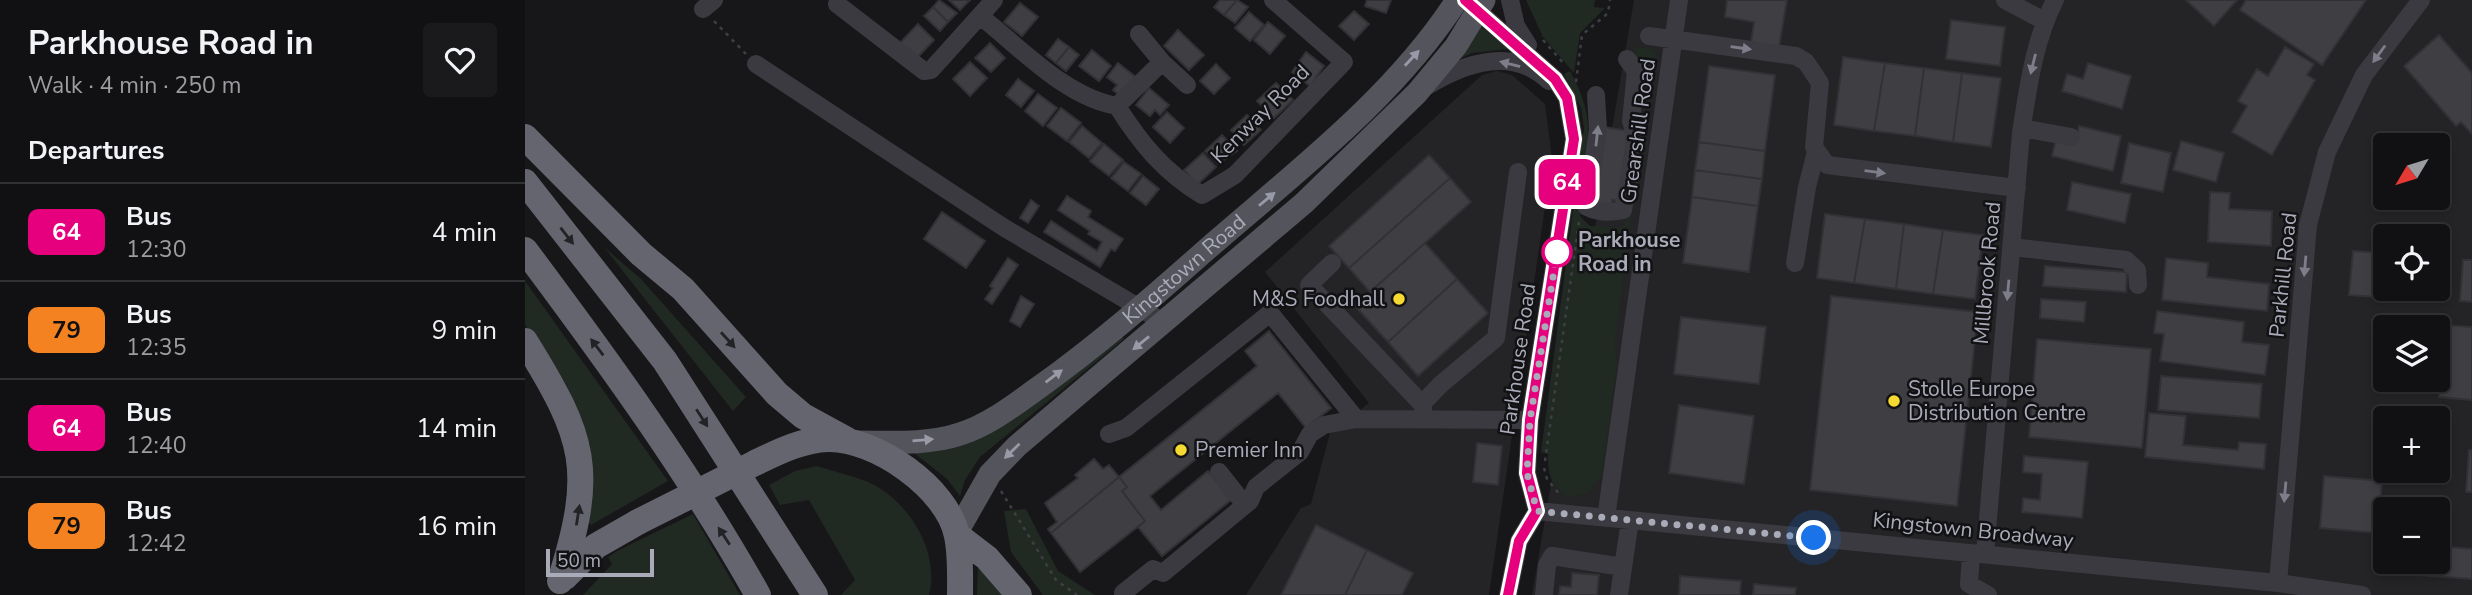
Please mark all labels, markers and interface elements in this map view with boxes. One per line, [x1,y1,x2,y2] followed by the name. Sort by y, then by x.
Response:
[28,21,313,66] text: Parkhouse Road in
[423,23,497,97] button: heart
[1731,43,1753,54] one-way arrow
[2373,45,2387,63] one-way arrow
[1404,49,1420,67] one-way arrow
[2027,54,2038,76] one-way arrow
[1614,57,1662,205] street label: Grearshill Road
[1204,58,1316,170] street label: Kenway Road
[1499,58,1521,69] one-way arrow
[28,70,241,101] text: Walk · 4 min · 250 m
[1591,125,1602,147] one-way arrow
[28,133,164,168] text: Departures
[2373,133,2450,210] north arrow
[2373,133,2450,574] map controls
[1535,159,1599,205] line badge: 64
[1553,166,1581,198] text: 64
[1864,166,1886,177] one-way arrow
[1258,192,1275,207] one-way arrow
[126,199,172,234] text: Bus
[1967,201,2007,345] street label: Millbrook Road
[1116,208,1252,331] street label: Kingstown Road
[2263,211,2303,339] street label: Parkhill Road
[432,215,497,250] text: 4 min
[52,216,81,248] text: 64
[2373,224,2450,301] button: locate
[1578,226,1680,278] place label: Parkhouse Road in
[559,227,574,244] one-way arrow
[126,234,186,265] text: 12:30
[1542,237,1572,267] marker: Parkhouse Road in
[2299,255,2310,277] one-way arrow
[2002,279,2013,301] one-way arrow
[1493,281,1543,437] street label: Parkhouse Road
[1252,285,1386,313] place label: M&S Foodhall
[1391,291,1407,307] marker: M&S Foodhall
[126,297,172,332] text: Bus
[432,313,497,348] text: 9 min
[52,314,81,346] text: 79
[2373,315,2450,392] button: layers
[720,331,736,348] one-way arrow
[126,332,186,363] text: 12:35
[1133,335,1151,350] one-way arrow
[591,338,605,356] one-way arrow
[1045,369,1063,383] one-way arrow
[1908,375,2086,427] place label: Stolle Europe Distribution Centre
[1886,393,1902,409] marker: Stolle Europe Distribution Centre
[126,395,172,430] text: Bus
[2373,406,2450,483] button: +
[696,409,709,428] one-way arrow
[416,411,497,446] text: 14 min
[52,412,81,444] text: 64
[126,430,186,461] text: 12:40
[912,434,934,445] one-way arrow
[1195,436,1303,464] place label: Premier Inn
[1173,442,1189,458] marker: Premier Inn
[1004,443,1021,460] one-way arrow
[2279,482,2290,504] one-way arrow
[126,493,172,528] text: Bus
[2373,497,2450,574] button: −
[573,504,584,526] one-way arrow
[1871,506,2075,554] street label: Kingstown Broadway
[416,509,497,544] text: 16 min
[52,510,81,542] text: 79
[1796,520,1831,555] your location
[717,527,731,545] one-way arrow
[126,528,186,559] text: 12:42
[546,546,655,578] scale bar
[557,548,601,574] text: 50 m

